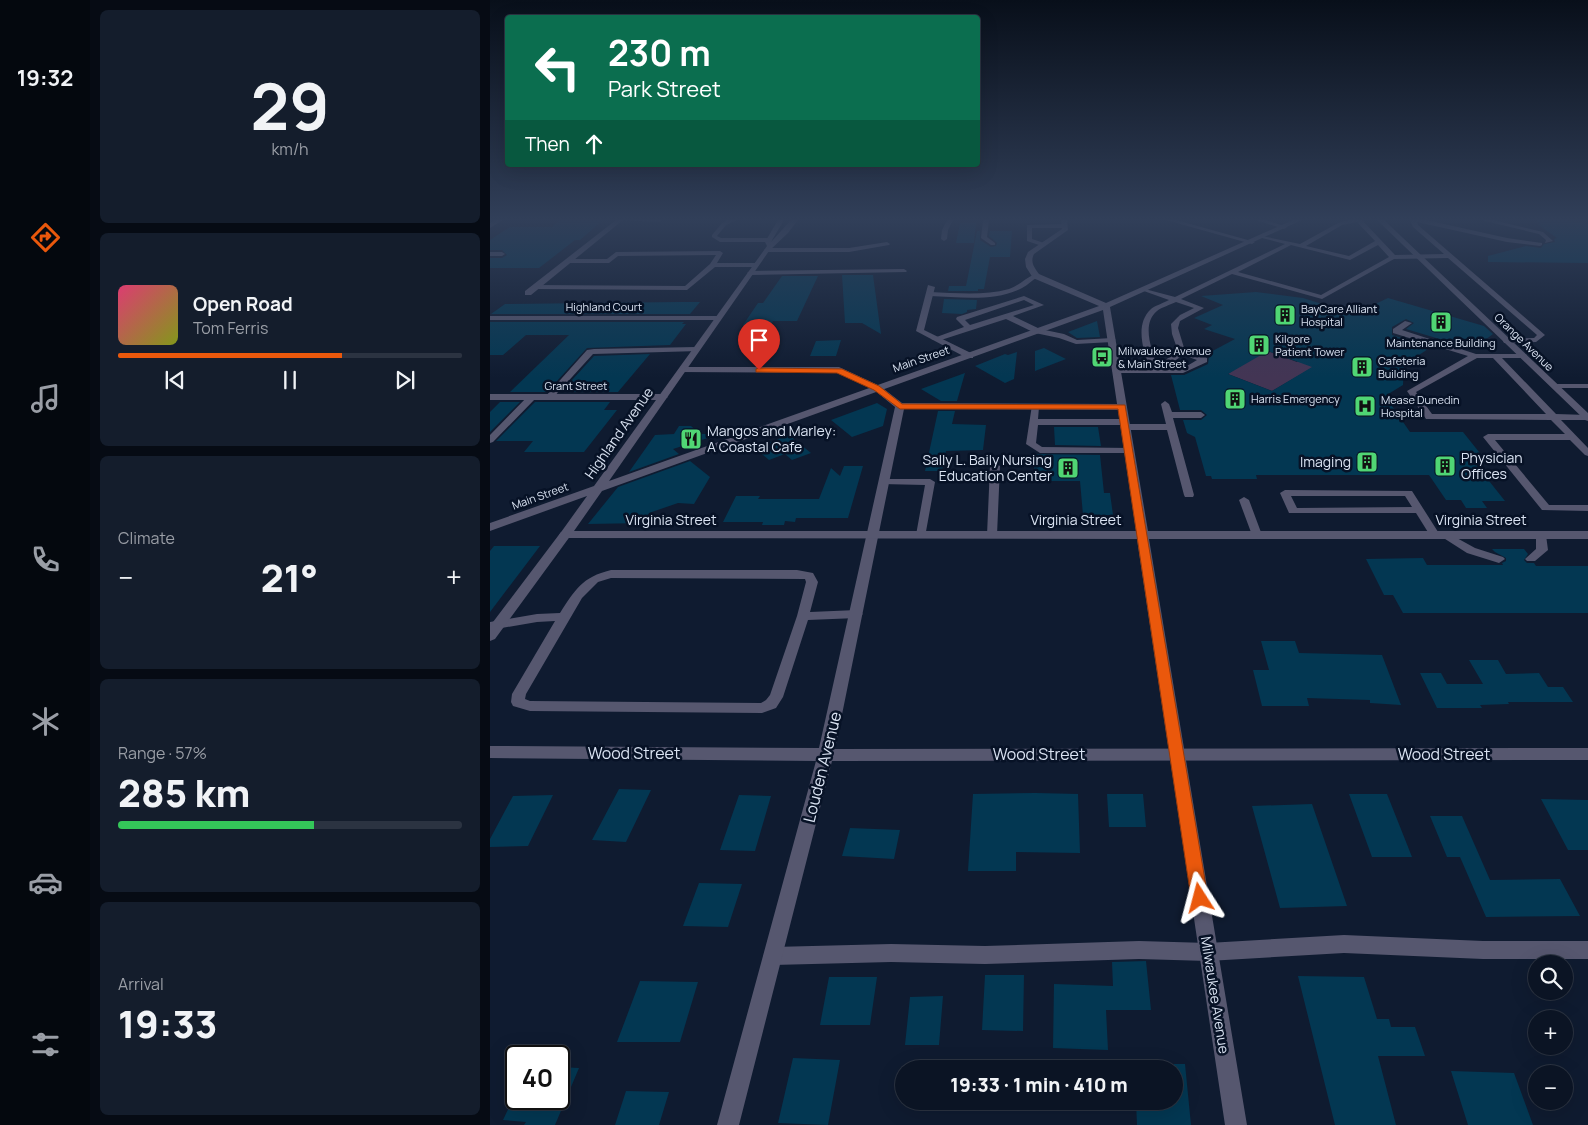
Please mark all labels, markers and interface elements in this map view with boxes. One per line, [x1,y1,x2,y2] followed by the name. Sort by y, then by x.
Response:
[608,29,711,77] text: 230 m
[525,35,590,100] icon: left
[250,61,330,150] text: 29
[17,63,73,93] text: 19:32
[608,74,721,104] text: Park Street
[580,130,608,158] icon: ahead
[525,131,570,157] text: Then
[271,138,309,160] text: km/h
[28,220,63,255] icon: directions
[193,291,293,317] text: Open Road
[566,299,642,314] street label: Highland Court
[1301,301,1378,329] place label: BayCare Alliant Hospital
[1273,303,1297,327] building icon: BayCare Alliant Hospital
[1491,309,1558,374] street label: Orange Avenue
[1429,310,1453,334] building icon: Maintenance Building
[193,317,268,339] text: Tom Ferris
[738,319,780,370] pin
[745,326,773,354] icon: arrive
[1275,331,1344,359] place label: Kilgore Patient Tower
[1247,333,1271,357] building icon: Kilgore Patient Tower
[1386,335,1496,350] place label: Maintenance Building
[891,342,951,375] street label: Main Street
[1118,343,1212,371] place label: Milwaukee Avenue & Main Street
[1090,345,1114,369] bus stop icon: Milwaukee Avenue & Main Street
[1378,353,1425,381] place label: Cafeteria Building
[1350,355,1374,379] building icon: Cafeteria Building
[161,366,189,394] icon: previous
[276,366,304,394] icon: pause
[391,366,419,394] icon: next
[544,378,608,393] street label: Grant Street
[28,381,63,416] icon: music
[580,383,657,482] street label: Highland Avenue
[1223,387,1247,411] building icon: Harris Emergency
[1251,391,1340,406] place label: Harris Emergency
[1381,392,1460,420] place label: Mease Dunedin Hospital
[1353,394,1377,418] hospital icon: Mease Dunedin Hospital
[707,421,836,456] place label: Mangos and Marley: A Coastal Cafe
[679,427,703,451] restaurant icon: Mangos and Marley: A Coastal Cafe
[1461,448,1523,483] place label: Physician Offices
[922,450,1052,485] place label: Sally L. Baily Nursing Education Center
[1355,450,1379,474] building icon: Imaging
[1300,452,1351,471] place label: Imaging
[1433,454,1457,478] building icon: Physician Offices
[1056,456,1080,480] building icon: Sally L. Baily Nursing Education Center
[510,478,570,513] street label: Main Street
[625,510,717,529] street label: Virginia Street
[1030,510,1122,529] street label: Virginia Street
[1435,510,1527,529] street label: Virginia Street
[118,527,175,549] text: Climate
[28,542,63,577] icon: phone
[261,551,318,603] text: 21°
[118,558,133,596] text: −
[446,558,462,596] text: +
[28,704,63,739] icon: climate
[798,709,846,825] street label: Louden Avenue
[118,742,207,764] text: Range · 57%
[588,742,680,764] street label: Wood Street
[993,743,1085,765] street label: Wood Street
[1398,743,1490,765] street label: Wood Street
[118,766,250,818] text: 285 km
[28,865,63,900] icon: car
[1173,871,1225,923] position arrow
[1197,935,1234,1055] street label: Milwaukee Avenue
[1528,955,1573,1110] map controls
[1528,955,1573,1000] button: search
[118,973,164,995] text: Arrival
[118,997,217,1049] text: 19:33
[1528,1010,1573,1055] button: +
[28,1027,63,1062] icon: filters
[505,1045,570,1110] speed limit sign: 40
[1528,1065,1573,1110] button: −
[950,1072,1128,1098] text: 19:33 · 1 min · 410 m

